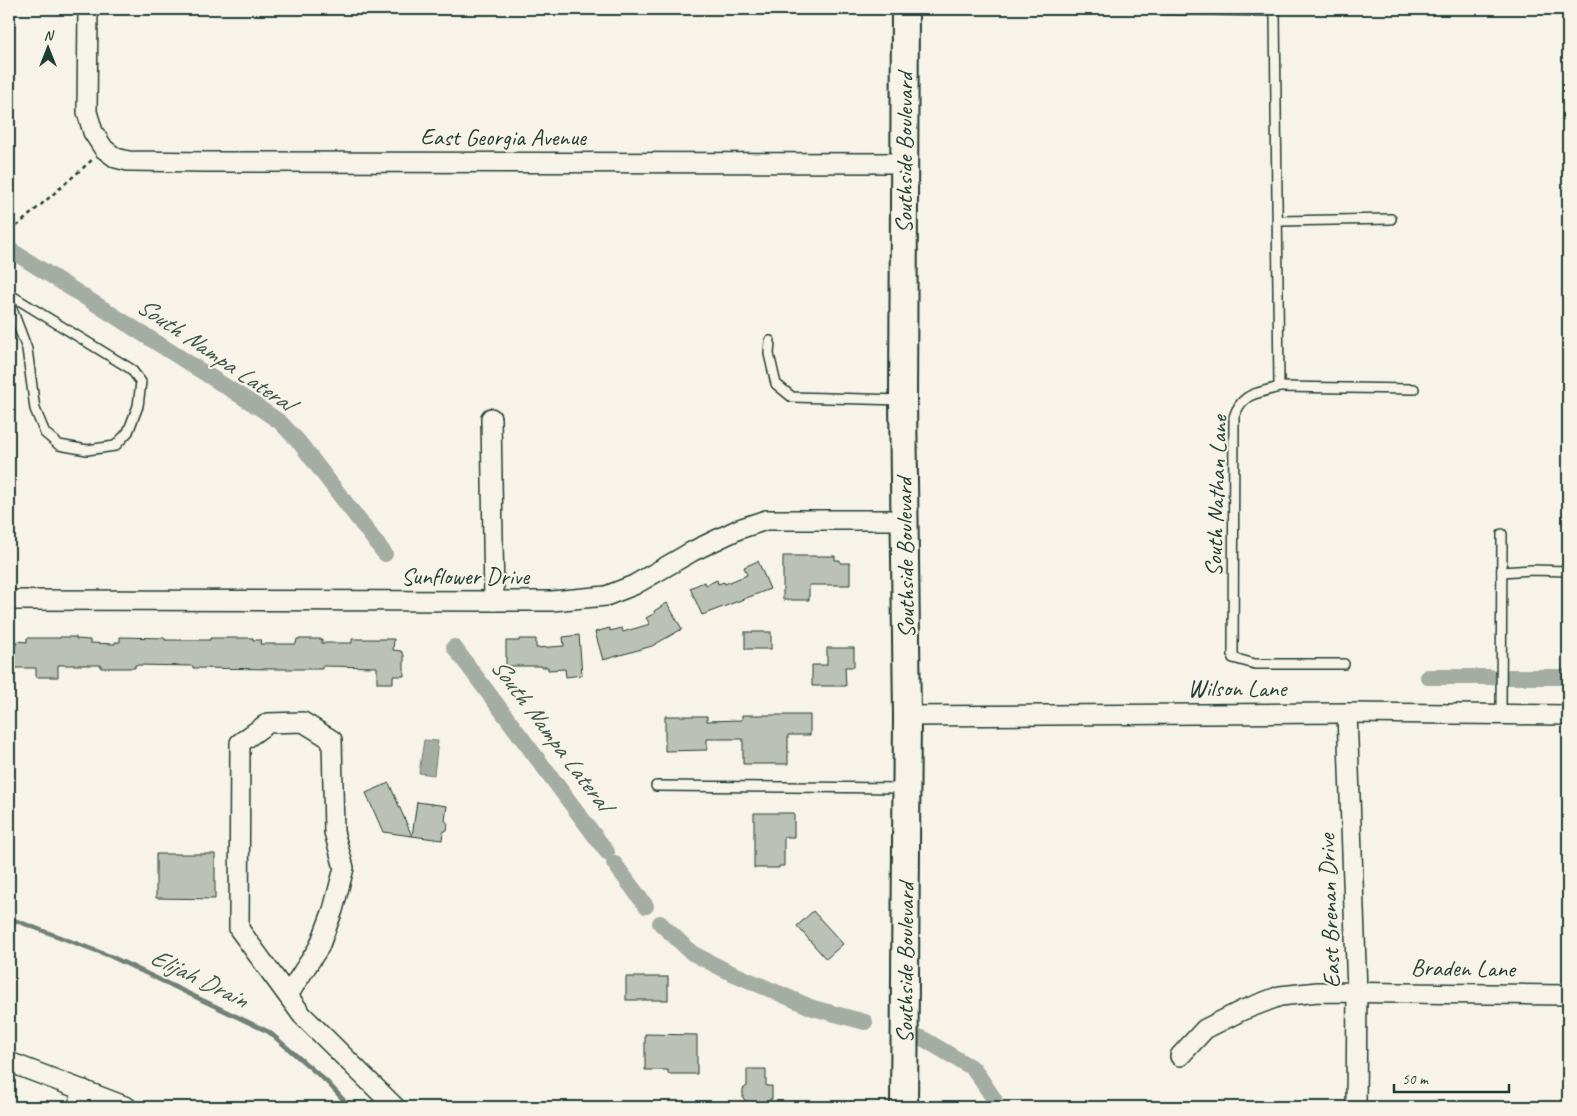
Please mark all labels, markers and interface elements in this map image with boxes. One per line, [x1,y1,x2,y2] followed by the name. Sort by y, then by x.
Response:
[22,22,72,72] north arrow
[44,27,55,44] text: N
[889,69,920,234] street label: Southside Boulevard
[420,122,588,152] street label: East Georgia Avenue
[131,290,307,423] water label: South Nampa Lateral
[1198,413,1234,577] street label: South Nathan Lane
[889,474,921,639] street label: Southside Boulevard
[401,561,531,591] street label: Sunflower Drive
[484,652,624,823] water label: South Nampa Lateral
[1188,673,1288,703] street label: Wilson Lane
[1311,831,1347,989] street label: East Brenan Drive
[889,879,921,1044] street label: Southside Boulevard
[145,941,255,1016] water label: Elijah Drain
[1411,952,1517,984] street label: Braden Lane
[1394,1061,1510,1093] scale bar
[1402,1070,1429,1089] text: 50 m

